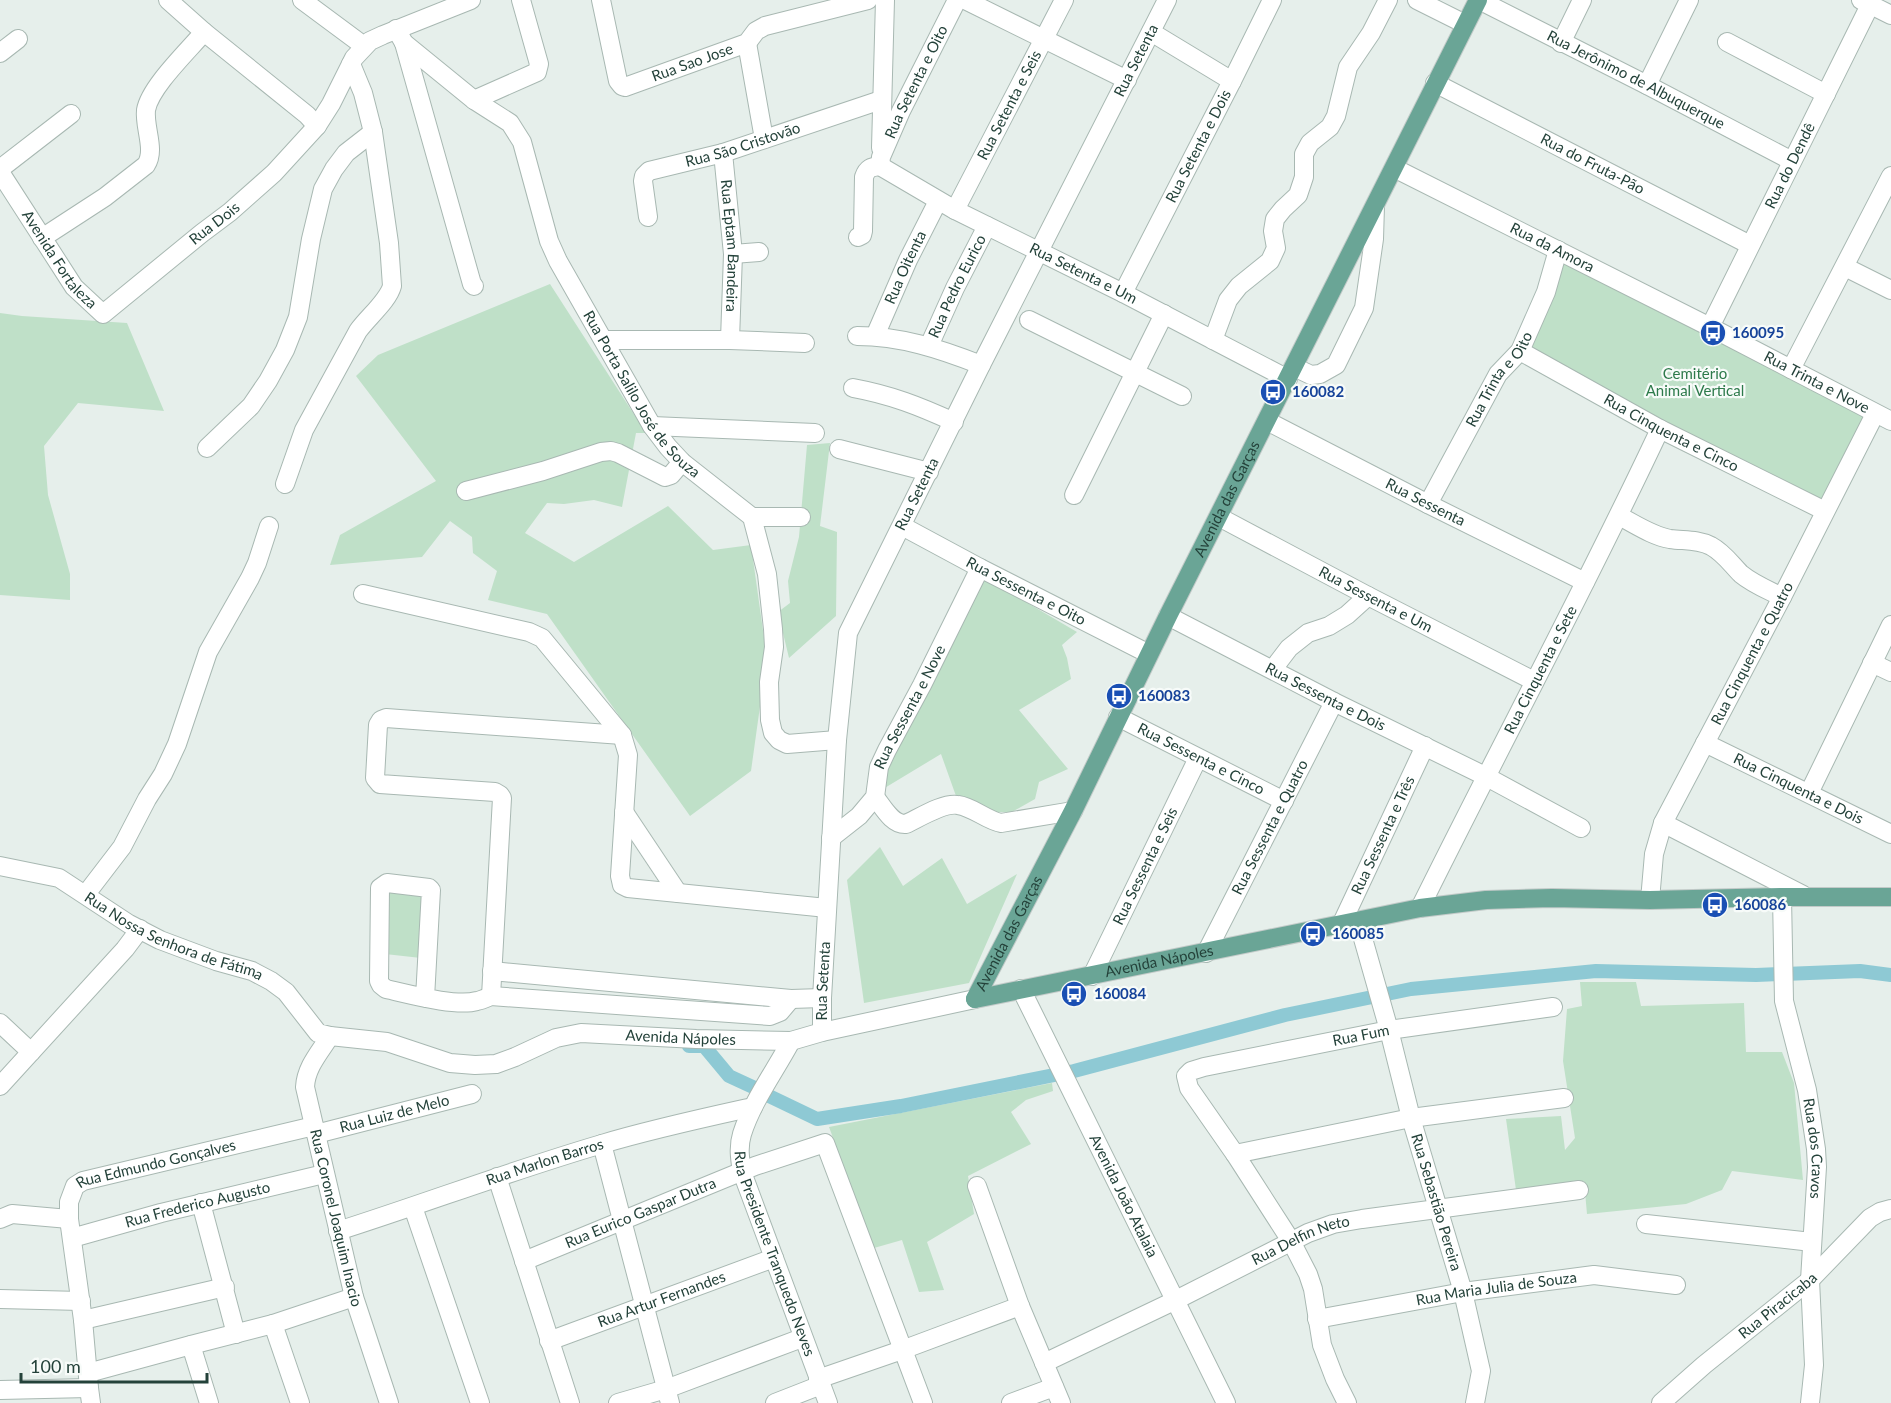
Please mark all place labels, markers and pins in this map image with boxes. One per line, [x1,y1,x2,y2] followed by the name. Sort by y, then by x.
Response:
[1698,318,1728,348] bus stop icon: 160095
[1732,323,1784,341] place label: 160095
[1258,377,1288,407] bus stop icon: 160082
[1292,382,1344,400] place label: 160082
[1104,681,1134,711] bus stop icon: 160083
[1138,686,1190,704] place label: 160083
[1700,890,1730,920] bus stop icon: 160086
[1734,895,1786,913] place label: 160086
[1298,919,1328,949] bus stop icon: 160085
[1332,924,1384,942] place label: 160085
[1059,979,1089,1009] bus stop icon: 160084
[1094,984,1146,1002] place label: 160084

